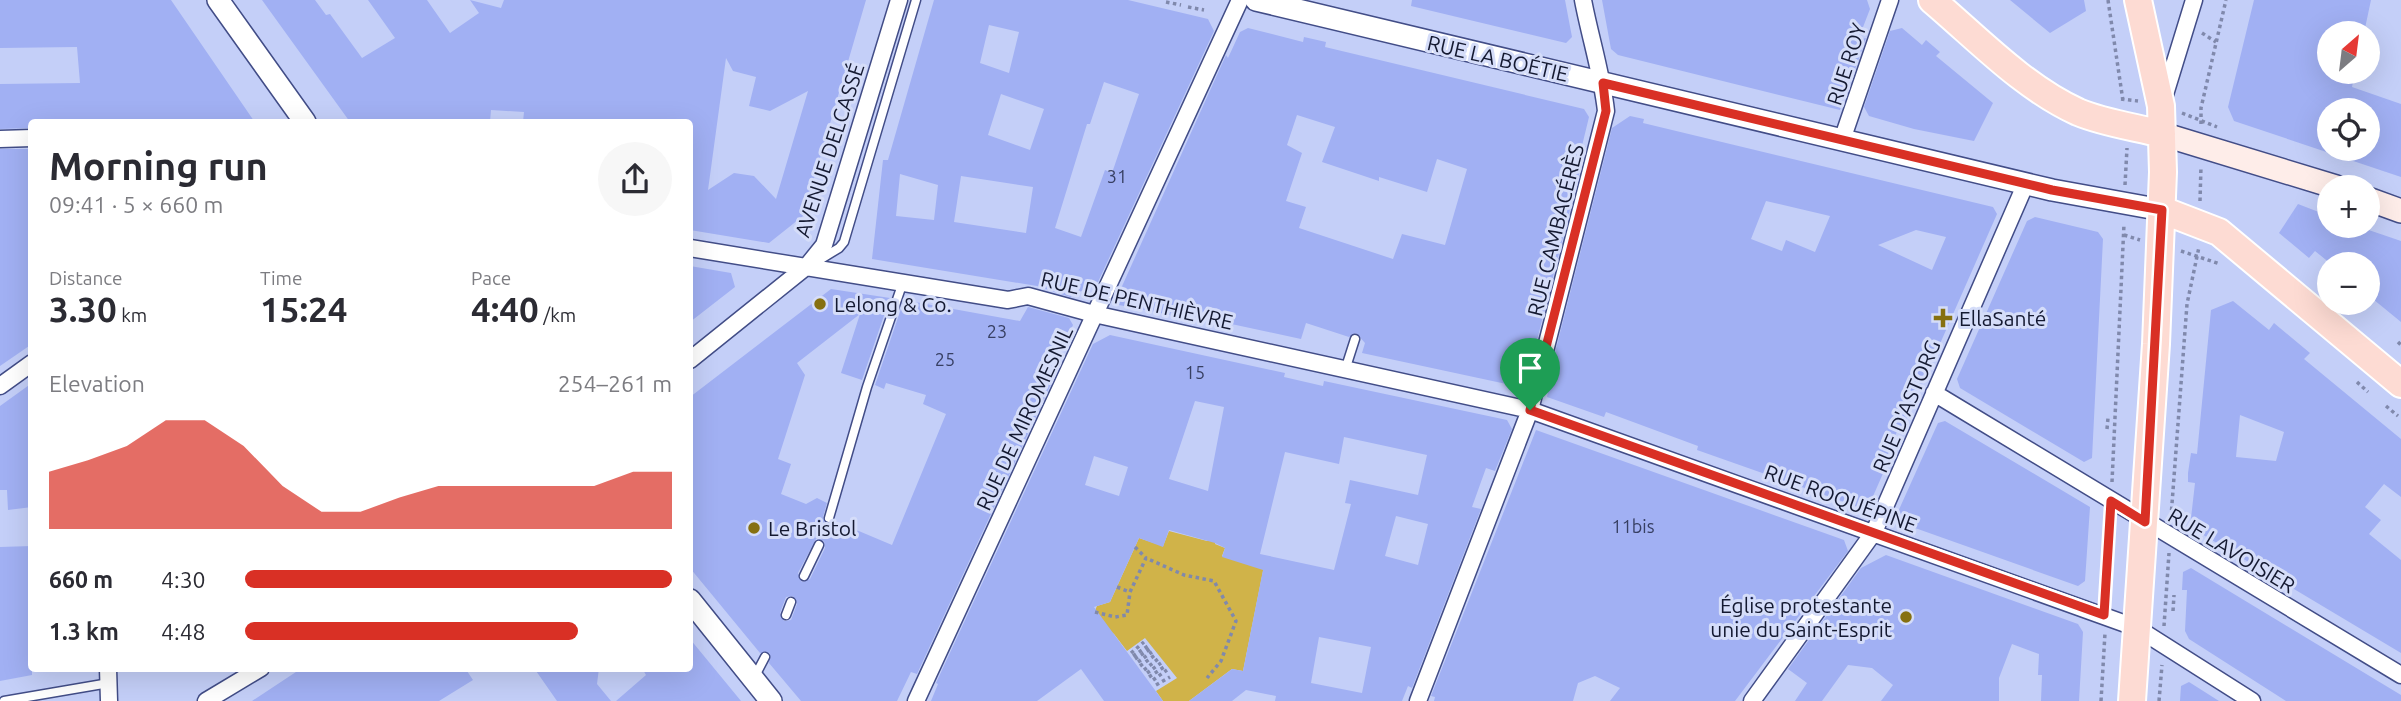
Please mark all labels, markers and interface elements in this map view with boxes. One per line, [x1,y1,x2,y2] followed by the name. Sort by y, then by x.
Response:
[1821,20,1871,108] street label: RUE ROY
[2317,21,2380,84] north arrow
[2317,21,2380,315] map controls
[1425,30,1571,86] street label: RUE LA BOÉTIE
[790,60,868,240] street label: AVENUE DELCASSÉ
[2317,98,2380,161] button: locate
[1522,141,1588,319] street label: RUE CAMBACÉRÈS
[598,142,672,216] button: share
[49,145,268,187] text: Morning run
[1107,166,1127,186] house number: 31
[2317,175,2380,238] button: +
[49,192,223,217] text: 09:41 · 5 × 660 m
[2317,252,2380,315] button: −
[1039,266,1235,334] street label: RUE DE PENTHIÈVRE
[49,267,123,289] text: Distance
[260,267,302,289] text: Time
[471,267,511,289] text: Pace
[49,289,117,329] text: 3.30
[260,289,348,329] text: 15:24
[471,289,539,329] text: 4:40
[834,292,952,316] place label: Lelong & Co.
[812,296,828,312] marker: Lelong & Co.
[117,304,147,326] text: km
[539,304,576,326] text: /km
[1959,306,2046,330] place label: EllaSanté
[1933,308,1953,328] marker: EllaSanté
[987,321,1007,341] house number: 23
[971,322,1077,514] street label: RUE DE MIROMESNIL
[1867,336,1945,476] street label: RUE D'ASTORG
[1500,338,1560,410] pin
[935,349,955,369] house number: 25
[1511,349,1549,387] icon: arrive
[1185,362,1205,382] house number: 15
[49,371,145,396] text: Elevation
[558,371,672,396] text: 254–261 m
[1761,459,1921,537] street label: RUE ROQUÉPINE
[2164,503,2300,597] street label: RUE LAVOISIER
[768,516,857,540] place label: Le Bristol
[1611,516,1655,536] house number: 11bis
[746,520,762,536] marker: Le Bristol
[49,567,113,592] text: 660 m
[161,567,206,592] text: 4:30
[1710,593,1892,641] place label: Église protestante unie du Saint-Esprit
[1898,609,1914,625] marker: Église protestante unie du Saint-Esprit
[49,619,119,644] text: 1.3 km
[161,619,206,644] text: 4:48

